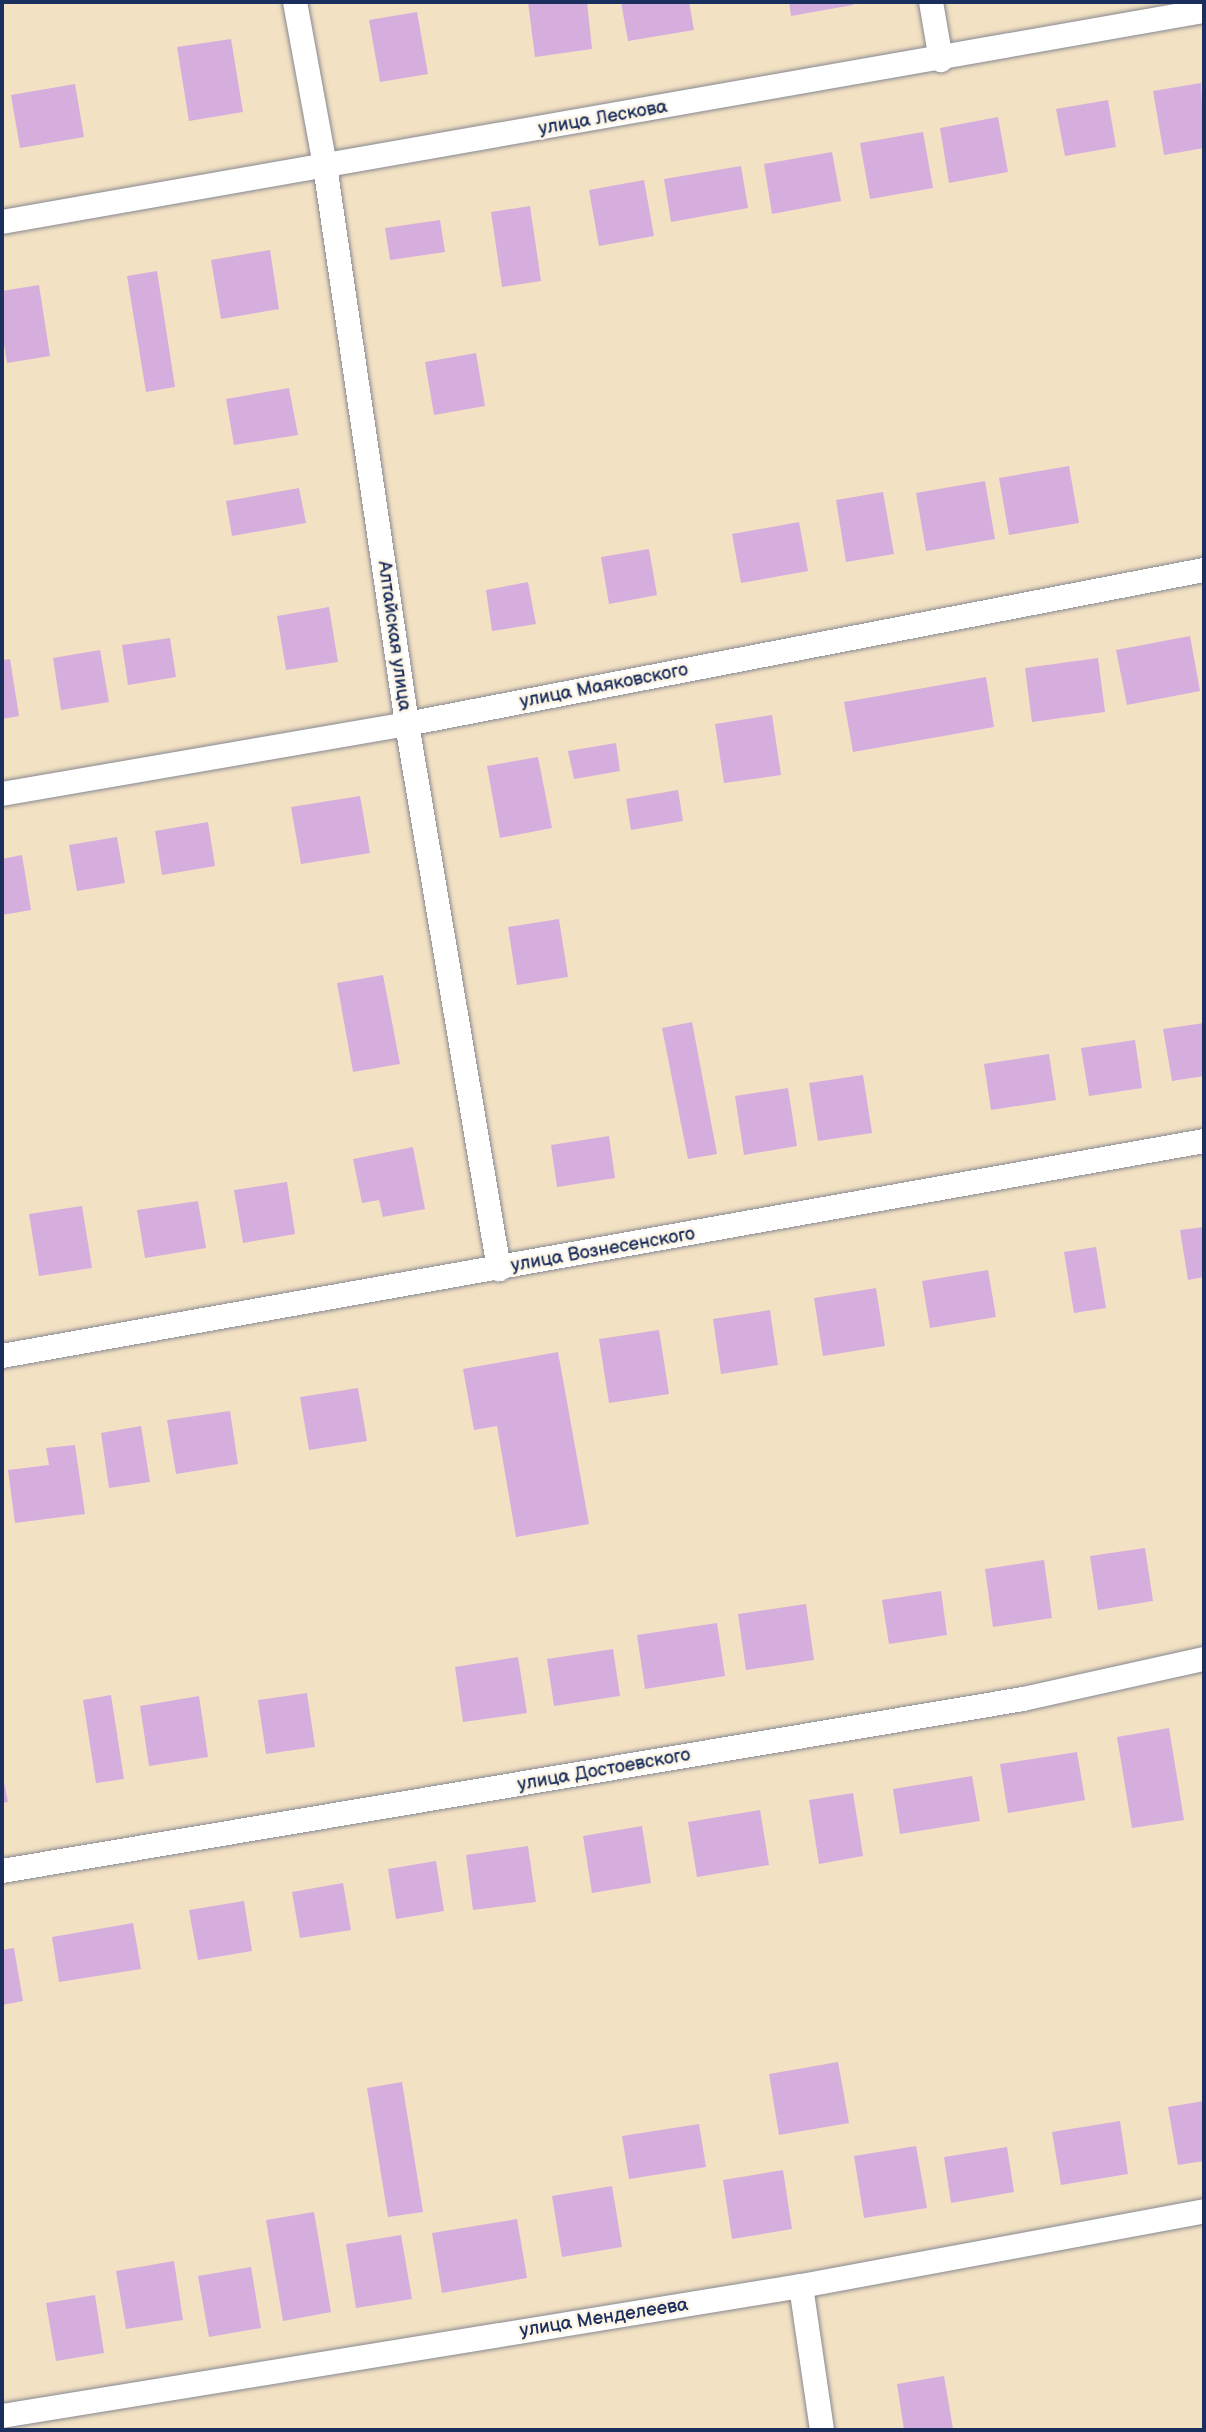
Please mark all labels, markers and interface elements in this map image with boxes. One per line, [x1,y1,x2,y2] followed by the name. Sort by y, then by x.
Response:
[537,95,669,141] street label: улица Лескова
[372,559,416,713] street label: Алтайская улица
[518,659,690,713] street label: улица Маяковского
[509,1223,697,1277] street label: улица Вознесенского
[516,1744,692,1796] street label: улица Достоевского
[518,2293,690,2343] street label: улица Менделеева

